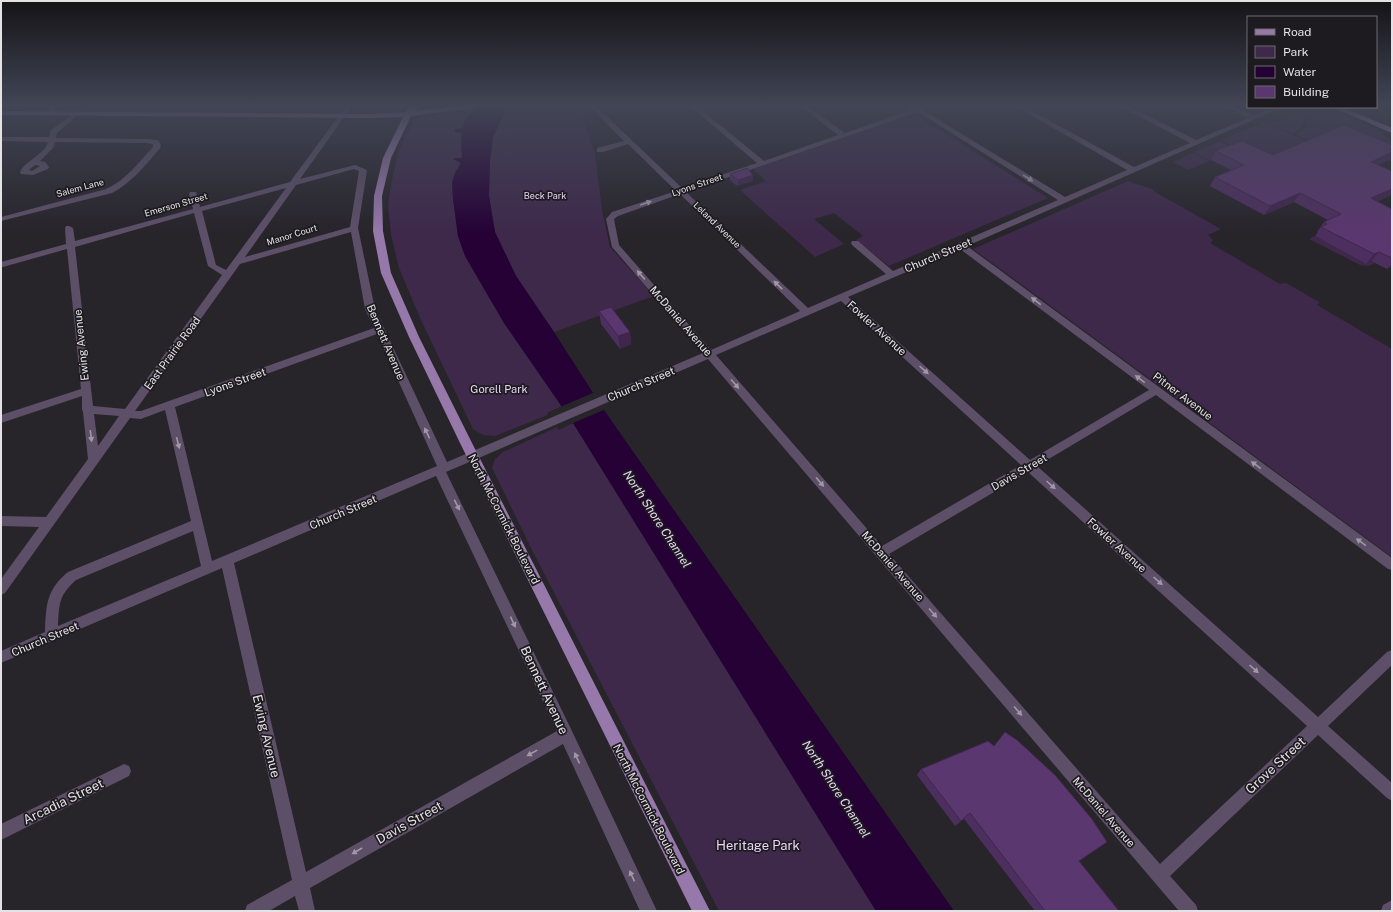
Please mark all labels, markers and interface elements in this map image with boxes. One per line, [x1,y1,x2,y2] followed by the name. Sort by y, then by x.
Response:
[1247,16,1377,108] legend
[1283,25,1311,39] text: Road
[1283,45,1309,59] text: Park
[1283,65,1317,79] text: Water
[1283,85,1329,99] text: Building
[670,171,724,198] street label: Lyons Street
[1023,174,1033,182] one-way arrow
[55,176,105,199] street label: Salem Lane
[143,190,209,219] street label: Emerson Street
[524,190,566,201] park label: Beck Park
[641,199,653,205] one-way arrow
[691,199,743,250] street label: Leland Avenue
[265,221,319,247] street label: Manor Court
[903,235,973,275] street label: Church Street
[637,270,646,281] one-way arrow
[773,280,783,290] one-way arrow
[647,284,715,358] street label: McDaniel Avenue
[1031,297,1042,305] one-way arrow
[845,298,909,358] street label: Fowler Avenue
[365,302,407,382] street label: Bennett Avenue
[71,309,91,381] street label: Ewing Avenue
[142,314,202,392] street label: East Prairie Road
[606,364,676,404] street label: Church Street
[203,365,267,399] street label: Lyons Street
[918,365,929,374] one-way arrow
[1151,370,1215,422] street label: Pitner Avenue
[1135,375,1146,383] one-way arrow
[731,379,740,389] one-way arrow
[470,383,528,395] park label: Gorell Park
[424,427,430,439] one-way arrow
[87,430,94,442] one-way arrow
[175,437,181,449] one-way arrow
[989,451,1049,493] street label: Davis Street
[466,452,542,586] street label: North McCormick Boulevard
[1251,460,1262,469] one-way arrow
[620,468,694,570] water label: North Shore Channel
[816,477,825,488] one-way arrow
[1046,480,1057,489] one-way arrow
[308,492,378,532] street label: Church Street
[454,499,460,511] one-way arrow
[1085,515,1149,575] street label: Fowler Avenue
[859,529,927,603] street label: McDaniel Avenue
[1355,538,1366,546] one-way arrow
[1153,577,1163,586] one-way arrow
[928,607,937,618] one-way arrow
[510,617,516,628] one-way arrow
[10,619,80,659] street label: Church Street
[518,644,572,737] street label: Bennett Avenue
[1249,664,1260,673] one-way arrow
[250,693,283,779] street label: Ewing Avenue
[1013,706,1022,716] one-way arrow
[1242,734,1308,797] street label: Grove Street
[799,738,873,840] water label: North Shore Channel
[611,742,687,876] street label: North McCormick Boulevard
[526,750,537,757] one-way arrow
[574,752,580,764] one-way arrow
[20,775,106,827] street label: Arcadia Street
[1070,775,1138,849] street label: McDaniel Avenue
[373,798,445,847] street label: Davis Street
[716,838,800,853] park label: Heritage Park
[351,848,363,855] one-way arrow
[629,870,635,881] one-way arrow

